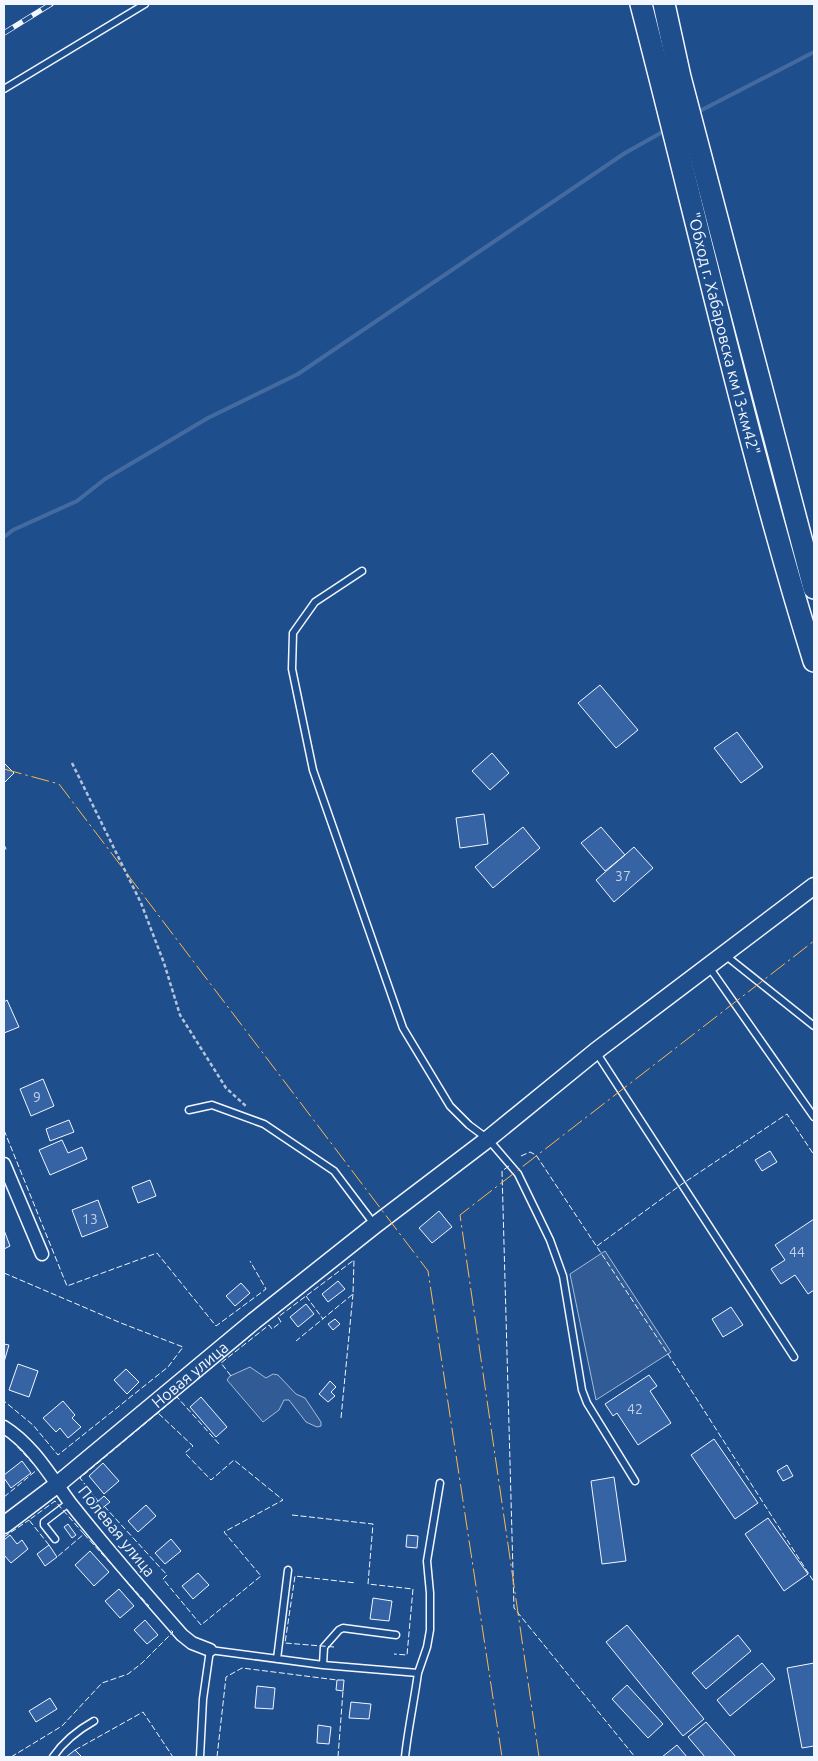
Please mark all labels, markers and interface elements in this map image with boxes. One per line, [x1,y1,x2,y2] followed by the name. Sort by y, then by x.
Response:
[685,211,764,457] street label: "Обход г. Хабаровска км13-км42"
[615,868,631,884] house number: 37
[33,1089,41,1105] house number: 9
[82,1211,98,1227] house number: 13
[789,1244,805,1260] house number: 44
[148,1338,231,1411] street label: Новая улица
[627,1401,643,1417] house number: 42
[75,1482,159,1580] street label: Полевая улица

